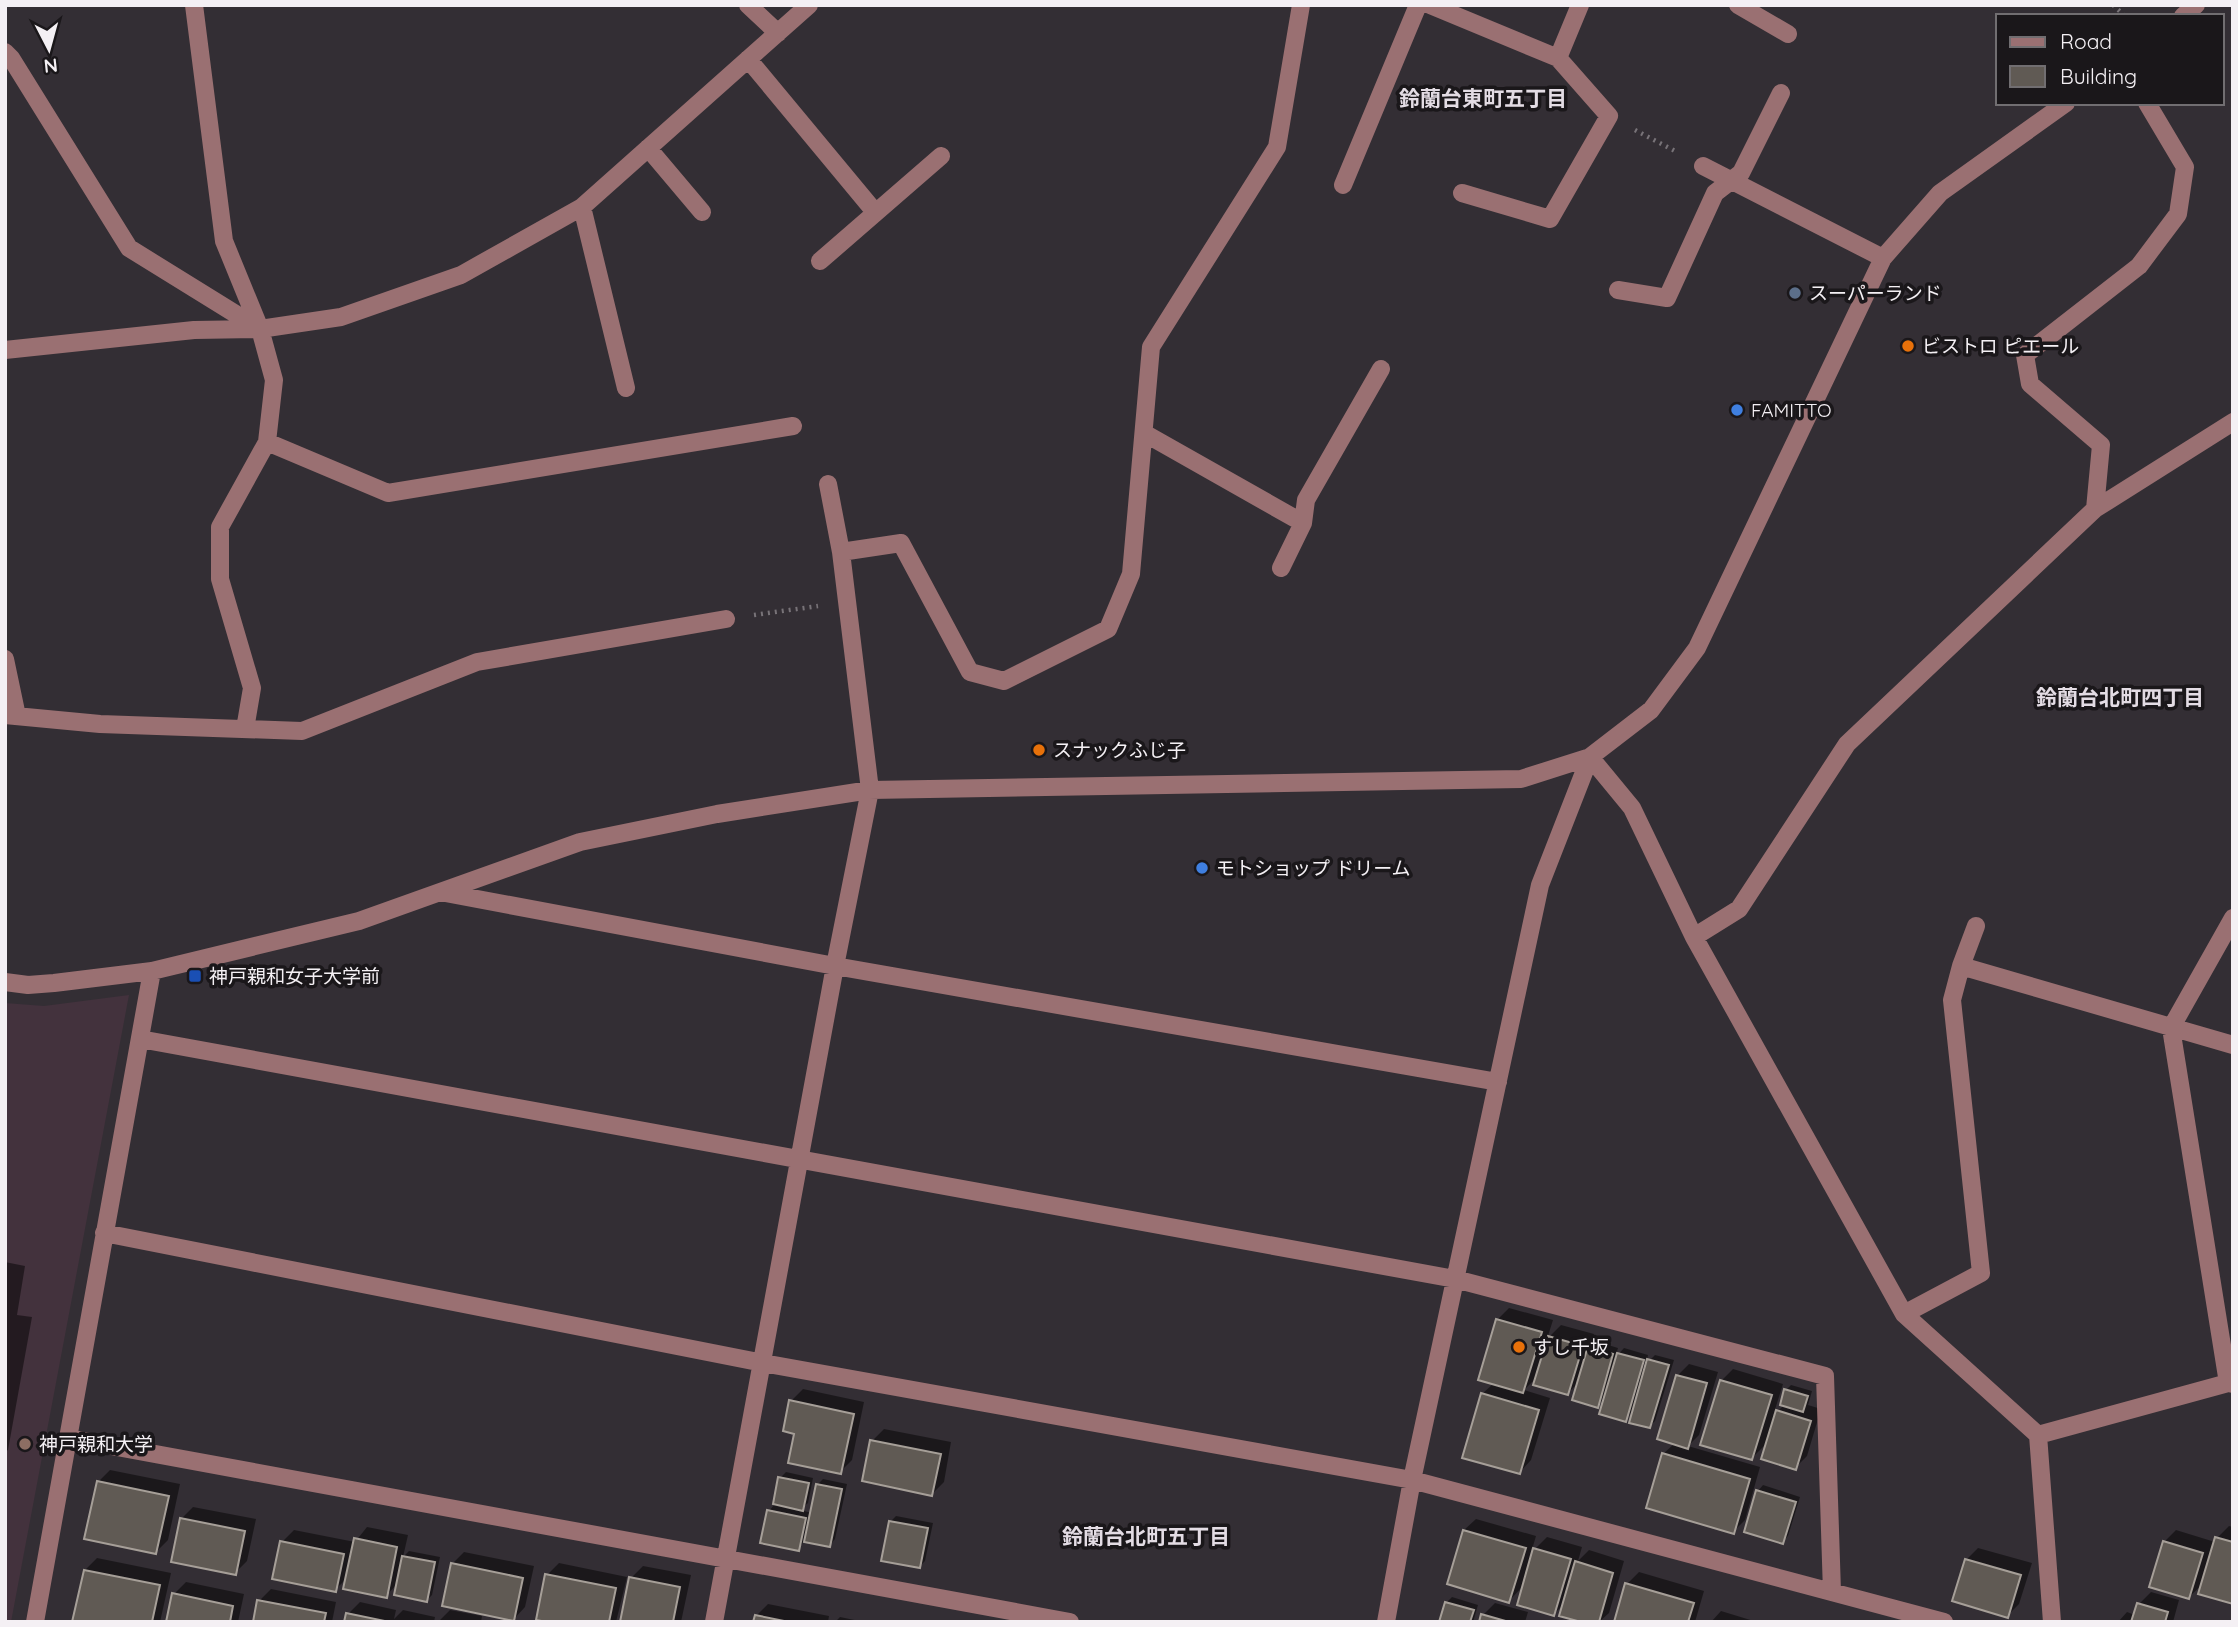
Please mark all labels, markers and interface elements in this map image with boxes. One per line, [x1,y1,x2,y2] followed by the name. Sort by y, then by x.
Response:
[14,14,84,84] north arrow
[1996,14,2224,105] legend
[2060,28,2112,54] text: Road
[43,53,59,79] text: N
[2060,63,2137,89] text: Building
[1399,85,1567,111] district label: 鈴蘭台東町五丁目
[1809,281,1942,305] place label: スーパーランド
[1787,285,1803,301] marker: スーパーランド
[1922,334,2079,358] place label: ビストロ ピエール
[1900,338,1916,354] marker: ビストロ ピエール
[1751,398,1832,422] place label: FAMITTO
[1729,402,1745,418] marker: FAMITTO
[2036,684,2204,710] district label: 鈴蘭台北町四丁目
[1053,738,1186,762] place label: スナックふじ子
[1031,742,1047,758] marker: スナックふじ子
[1216,856,1411,880] place label: モトショップ ドリーム
[1194,860,1210,876] marker: モトショップ ドリーム
[209,964,380,988] place label: 神戸親和女子大学前
[187,968,203,984] marker: 神戸親和女子大学前
[1533,1335,1609,1359] place label: すし千坂
[1511,1339,1527,1355] marker: すし千坂
[39,1432,153,1456] place label: 神戸親和大学
[17,1436,33,1452] marker: 神戸親和大学
[1062,1523,1230,1549] district label: 鈴蘭台北町五丁目

